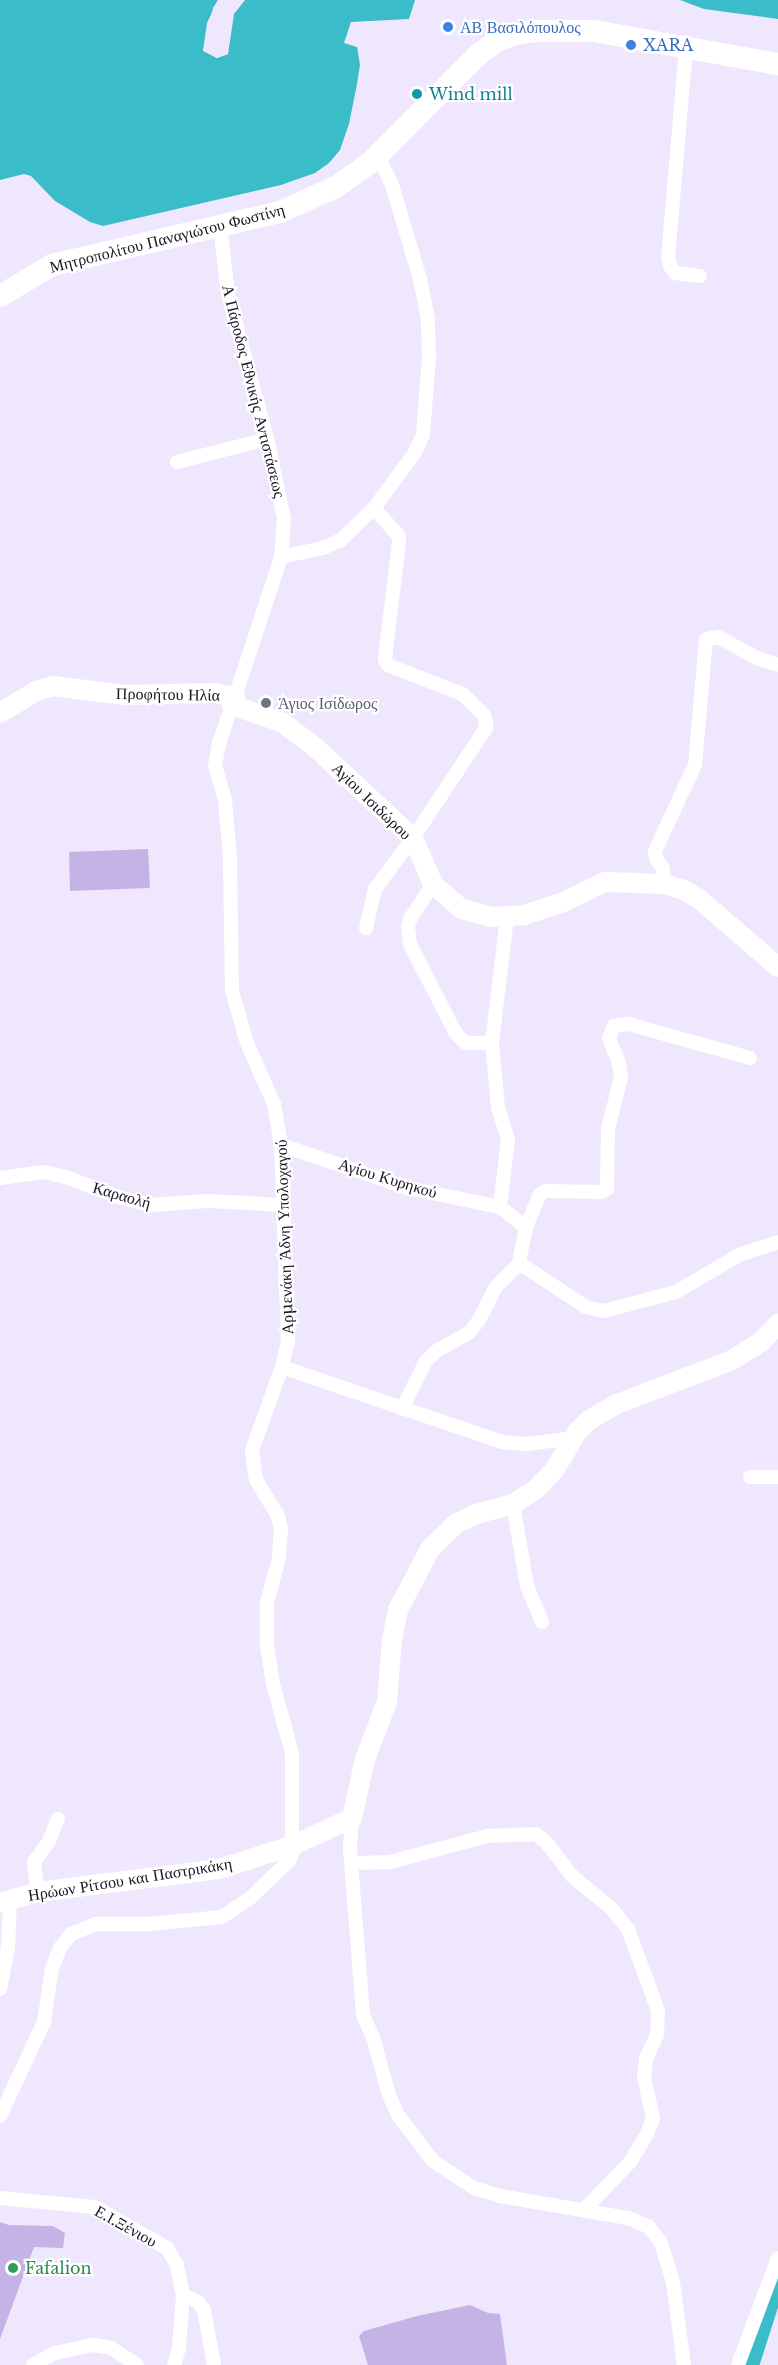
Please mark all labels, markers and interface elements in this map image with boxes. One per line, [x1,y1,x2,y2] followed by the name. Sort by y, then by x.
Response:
[460,17,581,37] place label: ΑΒ Βασιλόπουλος
[441,20,455,34] marker: ΑΒ Βασιλόπουλος
[643,35,693,55] place label: XARA
[624,38,638,52] marker: XARA
[429,84,513,104] place label: Wind mill
[410,87,424,101] marker: Wind mill
[47,199,287,277] street label: Μητροπολίτου Παναγιώτου Φωστίνη
[218,283,290,499] street label: Α Πάροδος Εθνικής Αντιστάσεως
[116,683,220,705] street label: Προφήτου Ηλία
[278,693,377,713] place label: Άγιος Ισίδωρος
[259,696,273,710] marker: Άγιος Ισίδωρος
[328,758,416,844] street label: Αγίου Ισιδώρου
[271,1139,297,1335] street label: Αρμενάκη Άδνη Υπολοχαγού
[337,1154,439,1202] street label: Αγίου Κυρηκού
[91,1178,153,1212] street label: Καραολή
[27,1853,233,1905] street label: Ηρώων Ρίτσου και Παστρικάκη
[92,2201,160,2251] street label: Ε.Ι.Ξένιου
[25,2258,92,2278] place label: Fafalion
[6,2261,20,2275] marker: Fafalion

